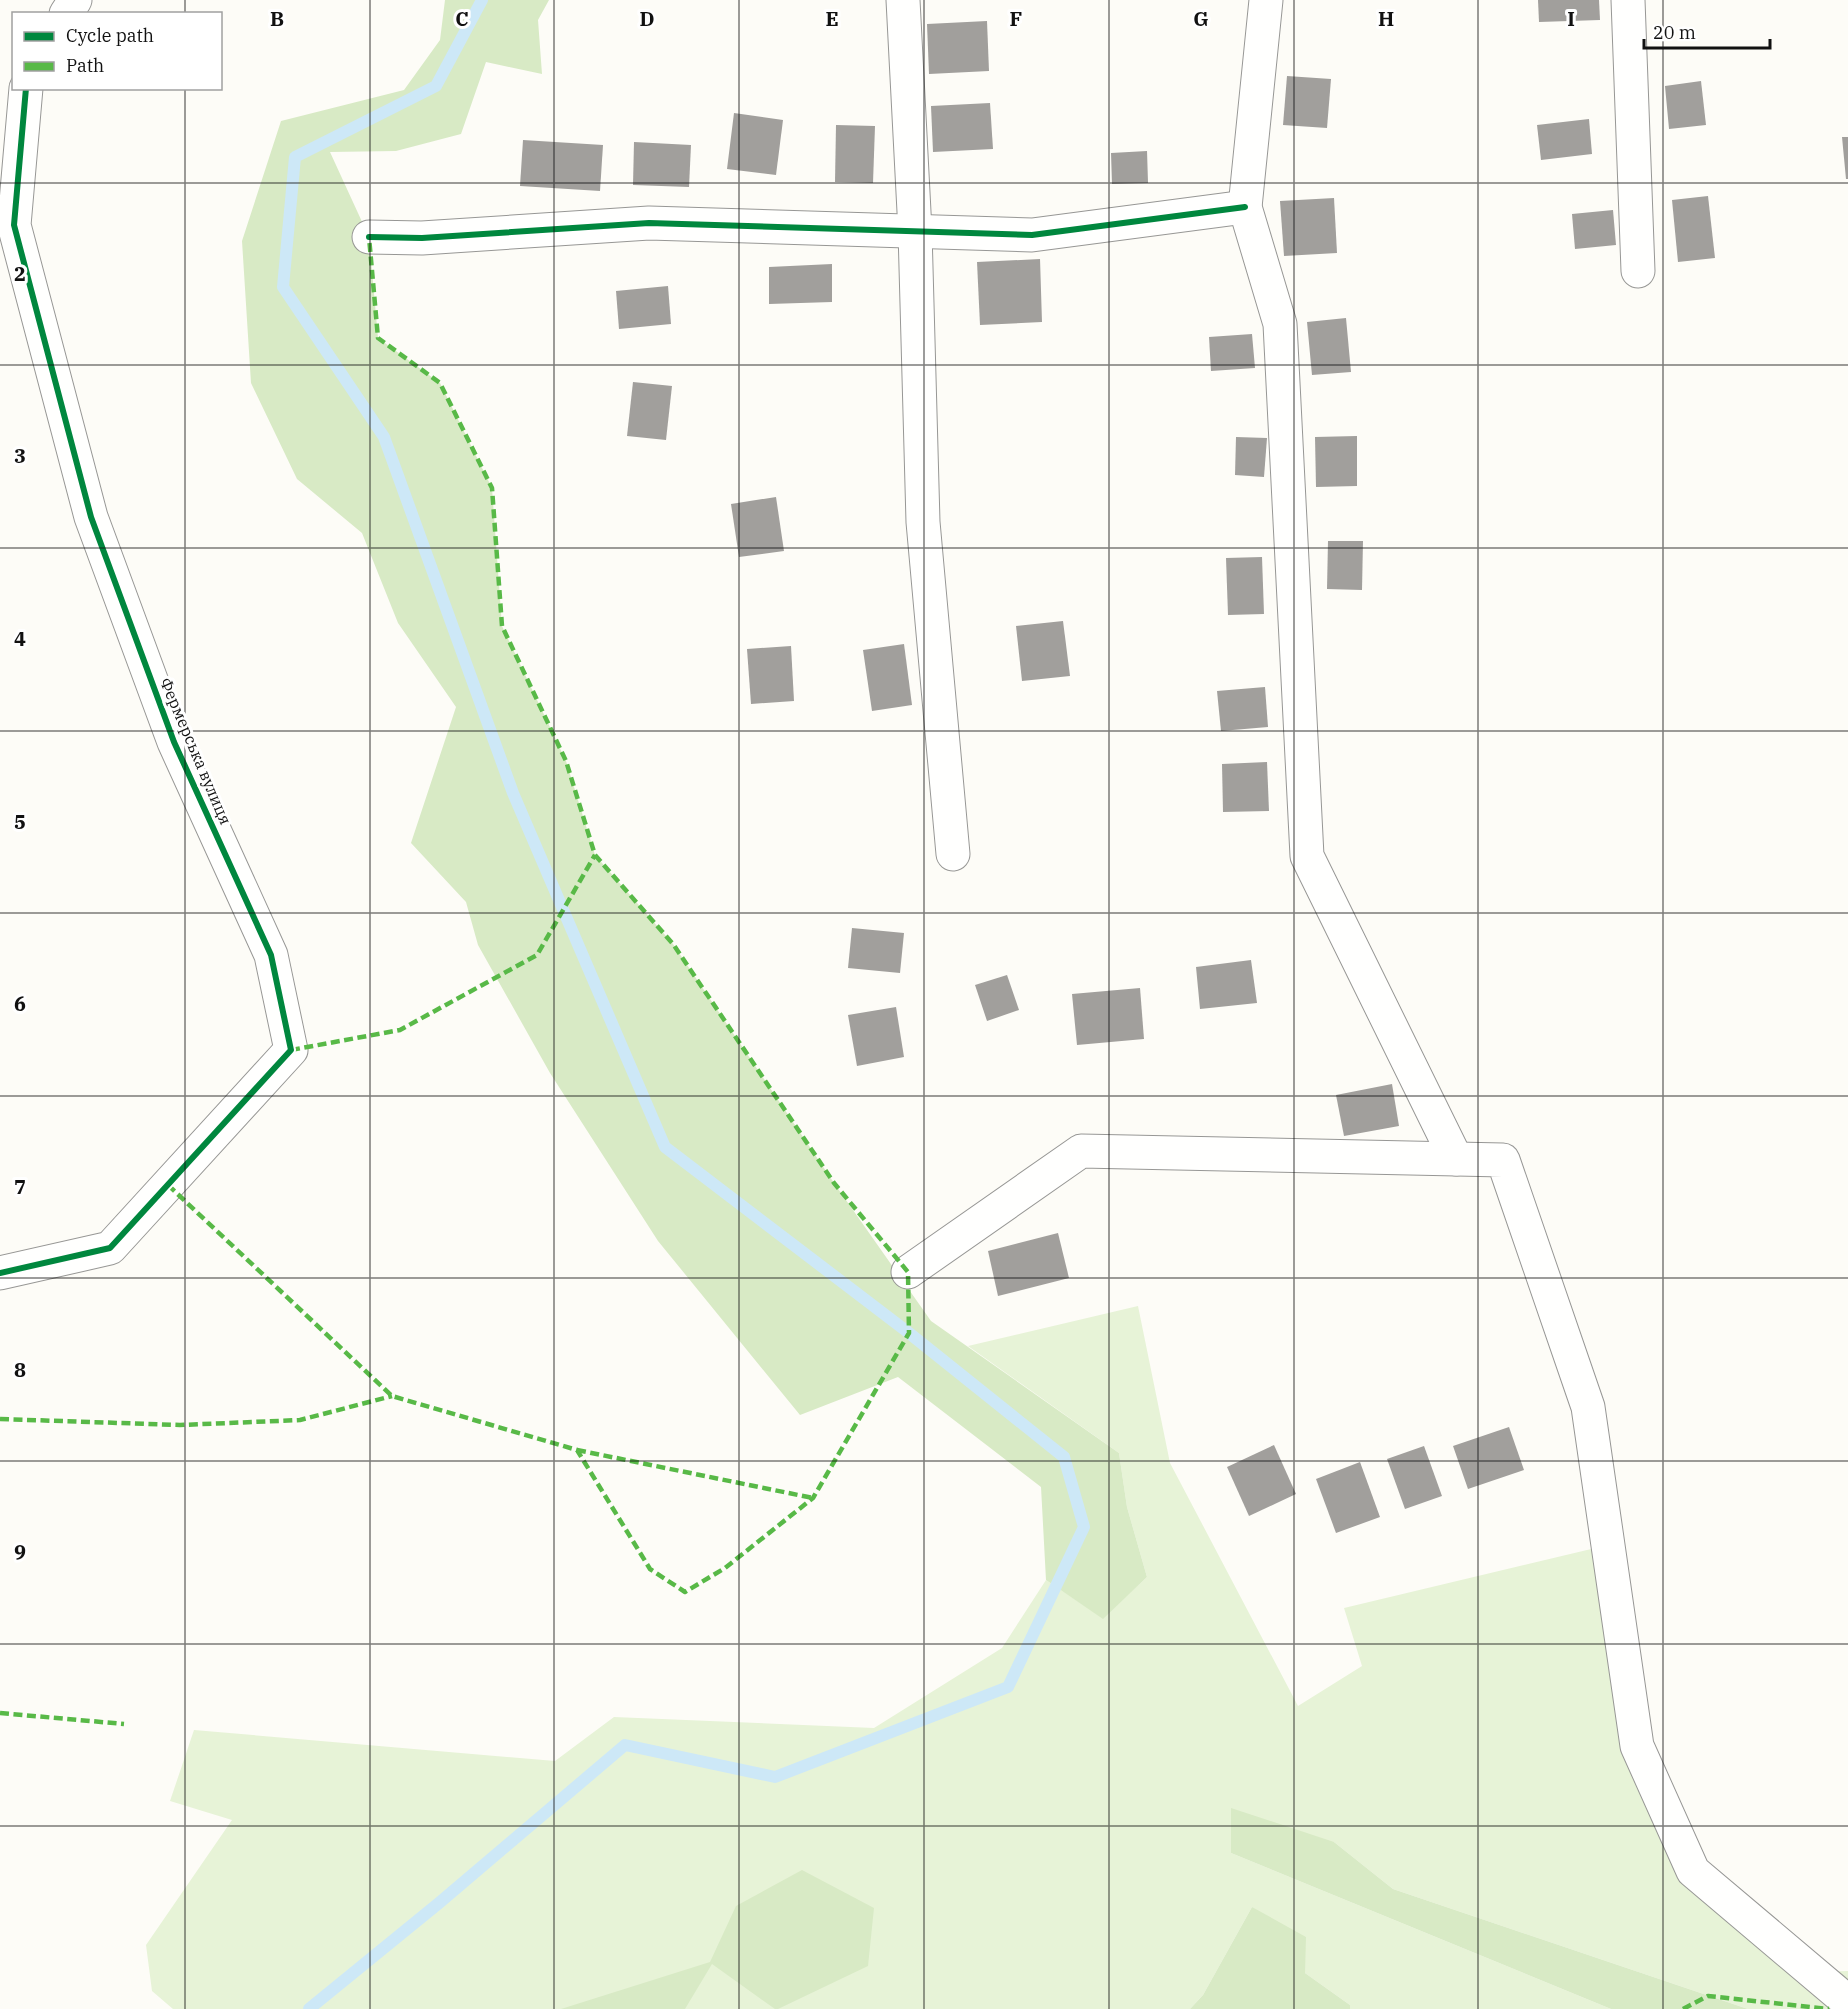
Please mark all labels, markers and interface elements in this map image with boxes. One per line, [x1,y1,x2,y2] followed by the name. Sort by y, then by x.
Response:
[270,5,284,32] text: B
[455,5,469,32] text: C
[639,5,655,32] text: D
[825,5,839,32] text: E
[1010,5,1022,32] text: F
[1193,5,1209,32] text: G
[1378,5,1394,32] text: H
[1567,5,1575,32] text: I
[12,12,222,90] legend
[1644,12,1770,50] scale bar
[1653,21,1696,44] text: 20 m
[66,24,154,47] text: Cycle path
[66,54,104,77] text: Path
[14,260,26,287] text: 2
[14,442,26,469] text: 3
[14,625,26,652] text: 4
[156,674,236,828] street label: Фермерська вулиця
[14,808,26,835] text: 5
[14,990,26,1017] text: 6
[14,1173,26,1200] text: 7
[14,1356,26,1383] text: 8
[14,1538,26,1565] text: 9

